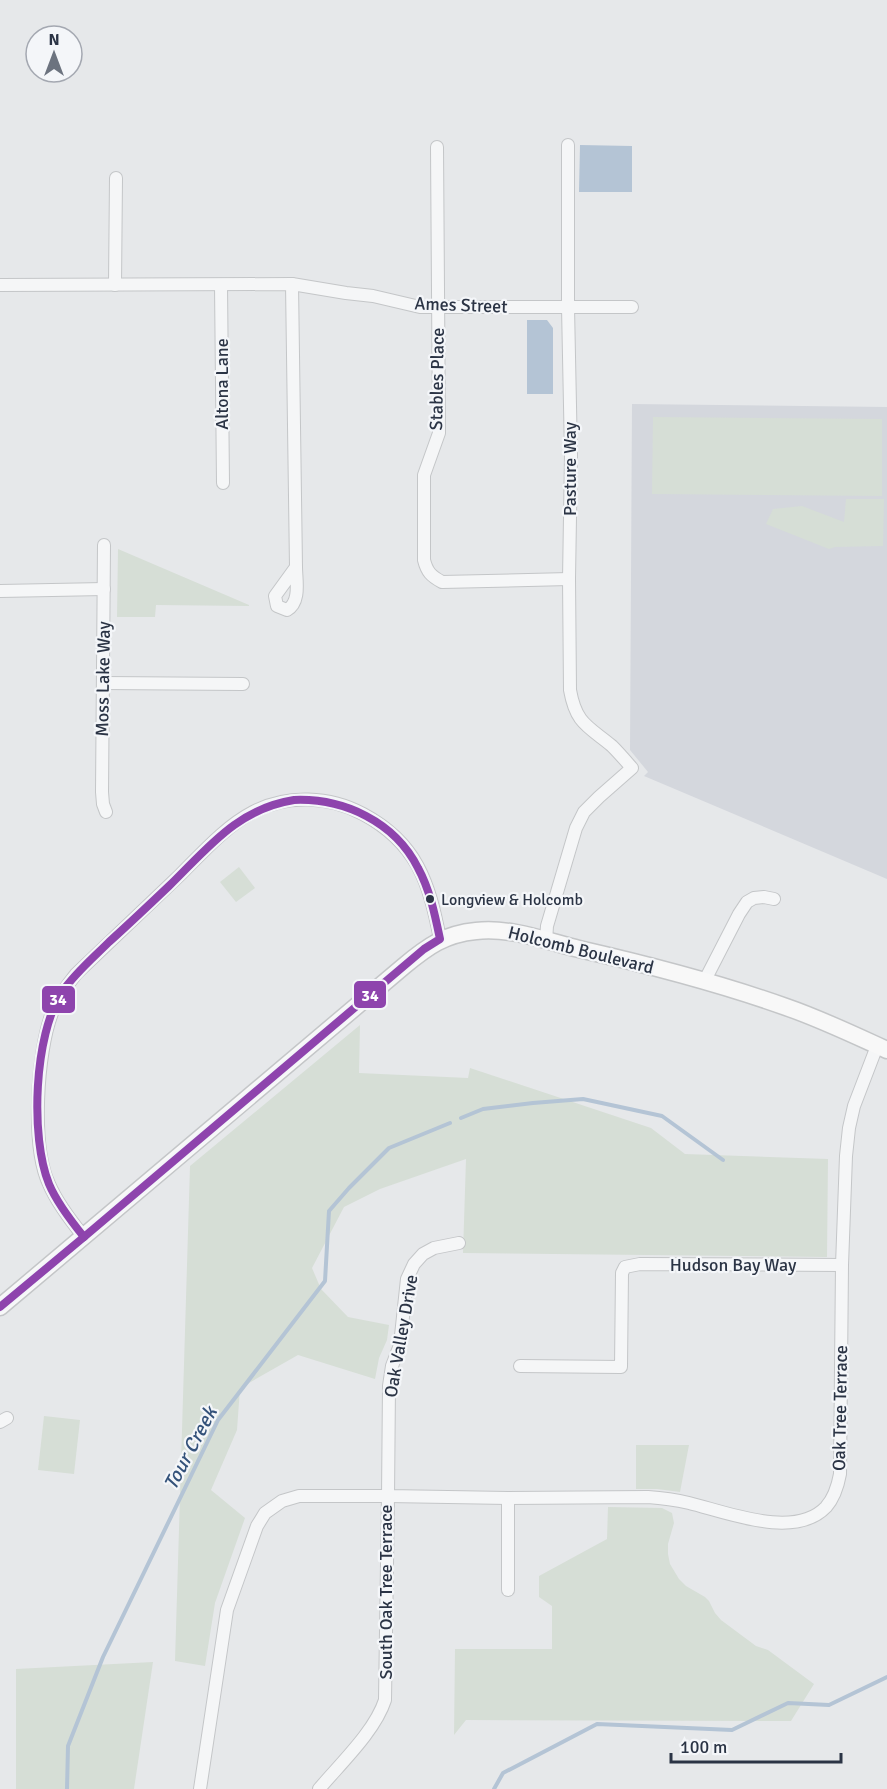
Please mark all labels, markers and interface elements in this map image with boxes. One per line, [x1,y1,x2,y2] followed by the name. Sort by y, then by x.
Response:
[24,24,84,84] north arrow
[48,30,60,50] text: N
[414,292,508,318] street label: Ames Street
[425,327,449,431] street label: Stables Place
[211,338,233,430] street label: Altona Lane
[559,421,581,516] street label: Pasture Way
[91,620,115,737] street label: Moss Lake Way
[441,890,583,910] place label: Longview & Holcomb
[424,893,436,905] marker: Longview & Holcomb
[506,921,656,979] street label: Holcomb Boulevard
[353,980,387,1009] line badge: 34
[41,985,76,1014] line badge: 34
[361,986,379,1006] text: 34
[49,990,67,1010] text: 34
[670,1254,797,1276] street label: Hudson Bay Way
[379,1273,423,1399] street label: Oak Valley Drive
[828,1345,852,1471] street label: Oak Tree Terrace
[158,1401,224,1494] water label: Tour Creek
[375,1504,397,1680] street label: South Oak Tree Terrace
[671,1726,840,1764] scale bar
[680,1736,727,1758] text: 100 m

